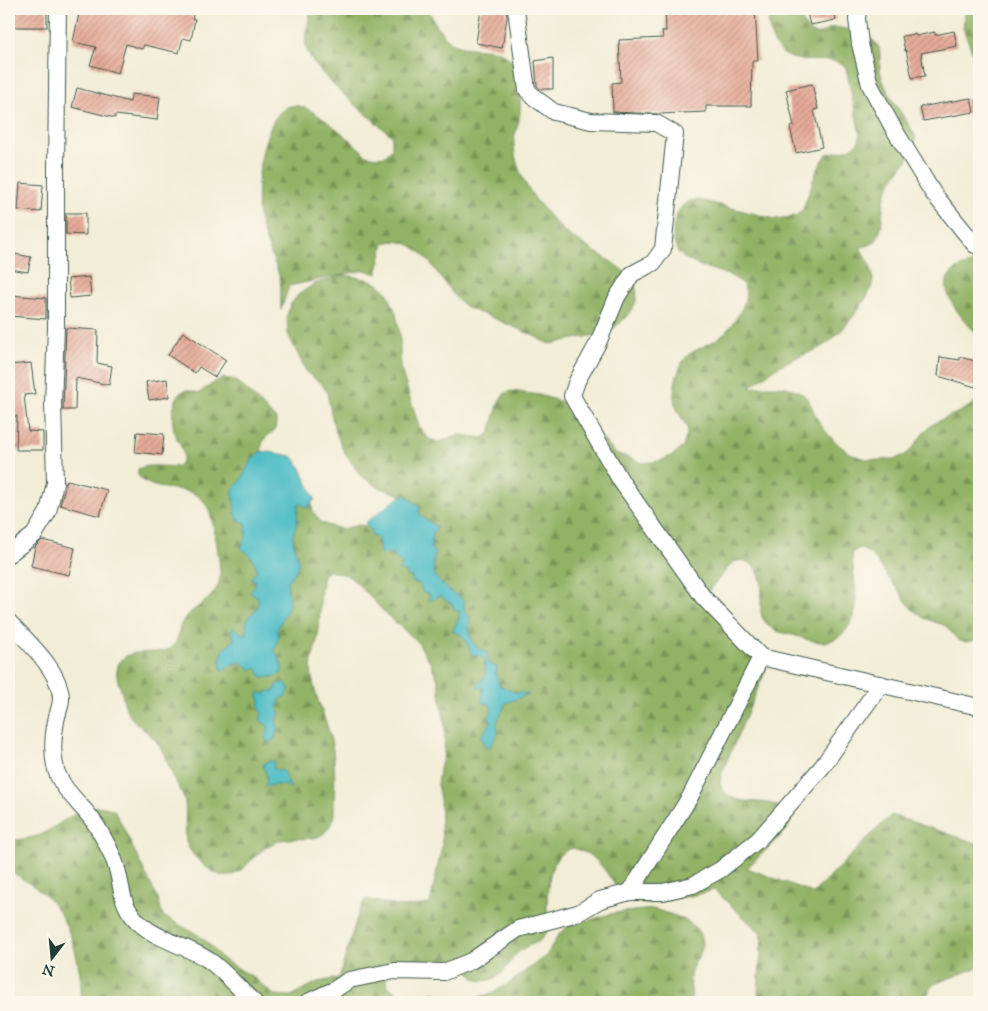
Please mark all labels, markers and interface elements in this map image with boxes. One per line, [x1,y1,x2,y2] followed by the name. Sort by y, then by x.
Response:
[28,934,78,984] north arrow
[40,960,57,980] text: N

